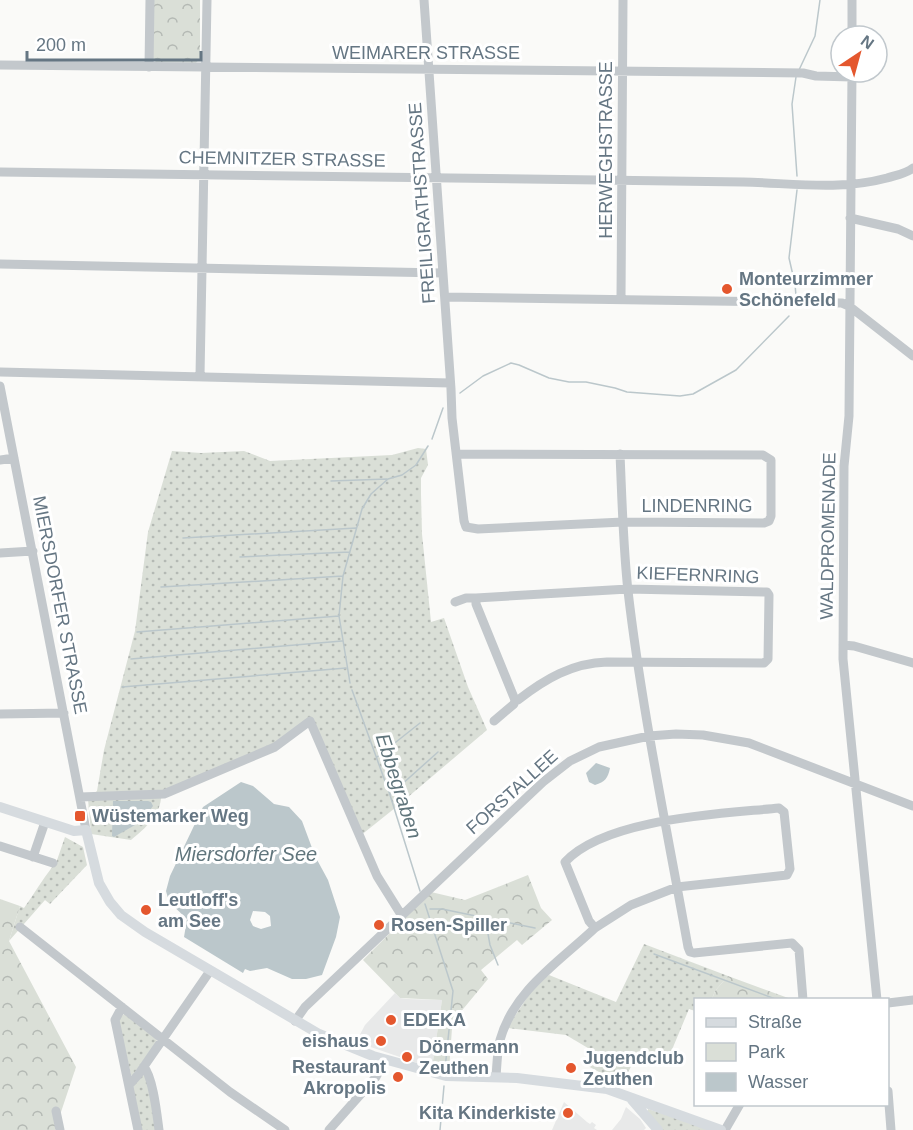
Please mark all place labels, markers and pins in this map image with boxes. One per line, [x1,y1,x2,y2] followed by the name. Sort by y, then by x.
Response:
[739,269,873,310] place label: Monteurzimmer Schönefeld
[720,282,734,296] marker: Monteurzimmer Schönefeld
[92,806,249,826] place label: Wüstemarker Weg
[73,809,87,823] marker: Wüstemarker Weg
[158,890,238,931] place label: Leutloff's am See
[139,903,153,917] marker: Leutloff's am See
[391,915,507,935] place label: Rosen-Spiller
[372,918,386,932] marker: Rosen-Spiller
[403,1010,466,1030] place label: EDEKA
[384,1013,398,1027] marker: EDEKA
[302,1031,369,1051] place label: eishaus
[374,1034,388,1048] marker: eishaus
[419,1037,519,1078] place label: Dönermann Zeuthen
[583,1048,684,1089] place label: Jugendclub Zeuthen
[400,1050,414,1064] marker: Dönermann Zeuthen
[292,1057,386,1098] place label: Restaurant Akropolis
[564,1061,578,1075] marker: Jugendclub Zeuthen
[391,1070,405,1084] marker: Restaurant Akropolis
[419,1103,556,1123] place label: Kita Kinderkiste
[561,1106,575,1120] marker: Kita Kinderkiste

